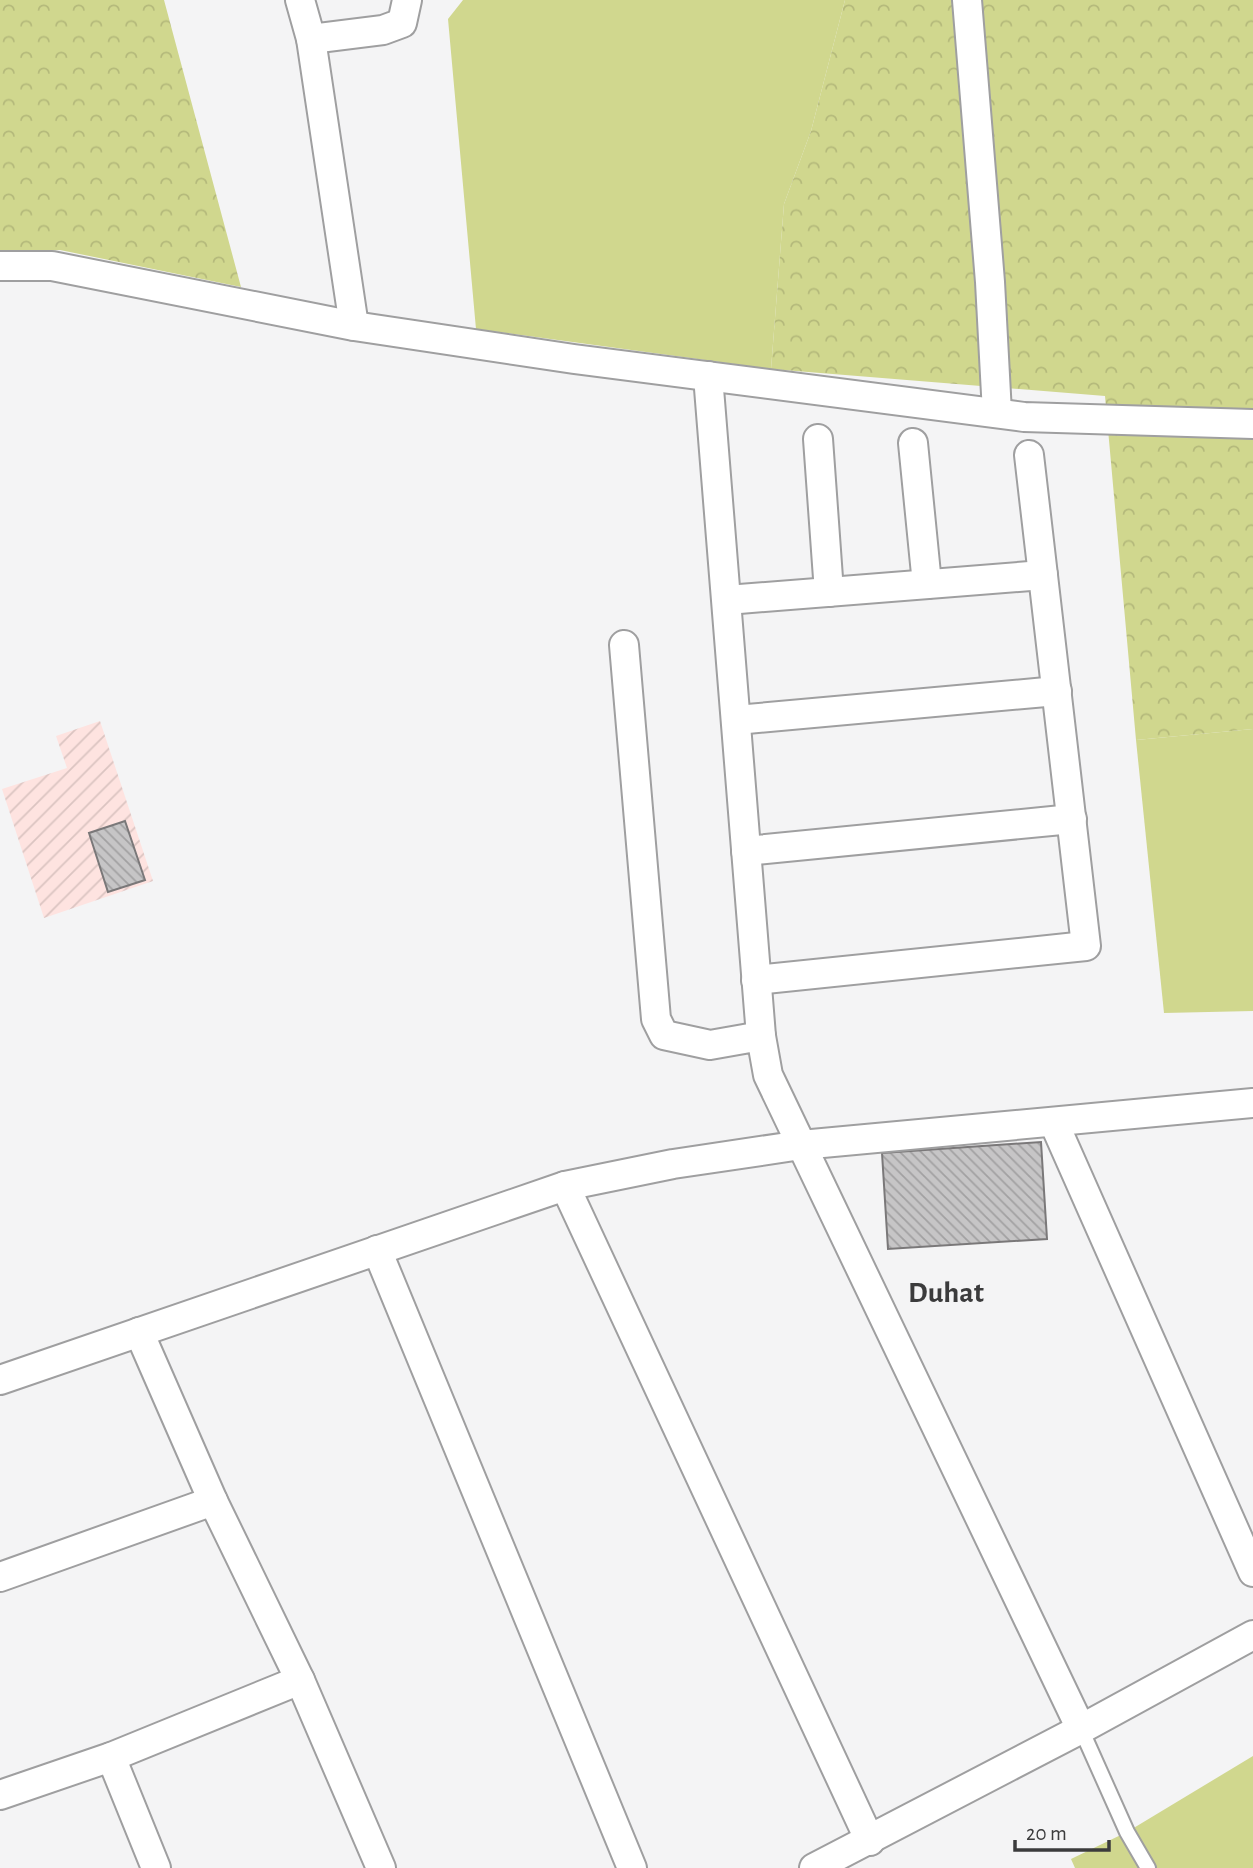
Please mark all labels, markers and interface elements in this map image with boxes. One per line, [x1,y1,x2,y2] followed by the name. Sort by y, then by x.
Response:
[908,1278,984,1308] district label: Duhat
[1015,1808,1110,1852] scale bar
[1026,1823,1067,1844] text: 20 m

